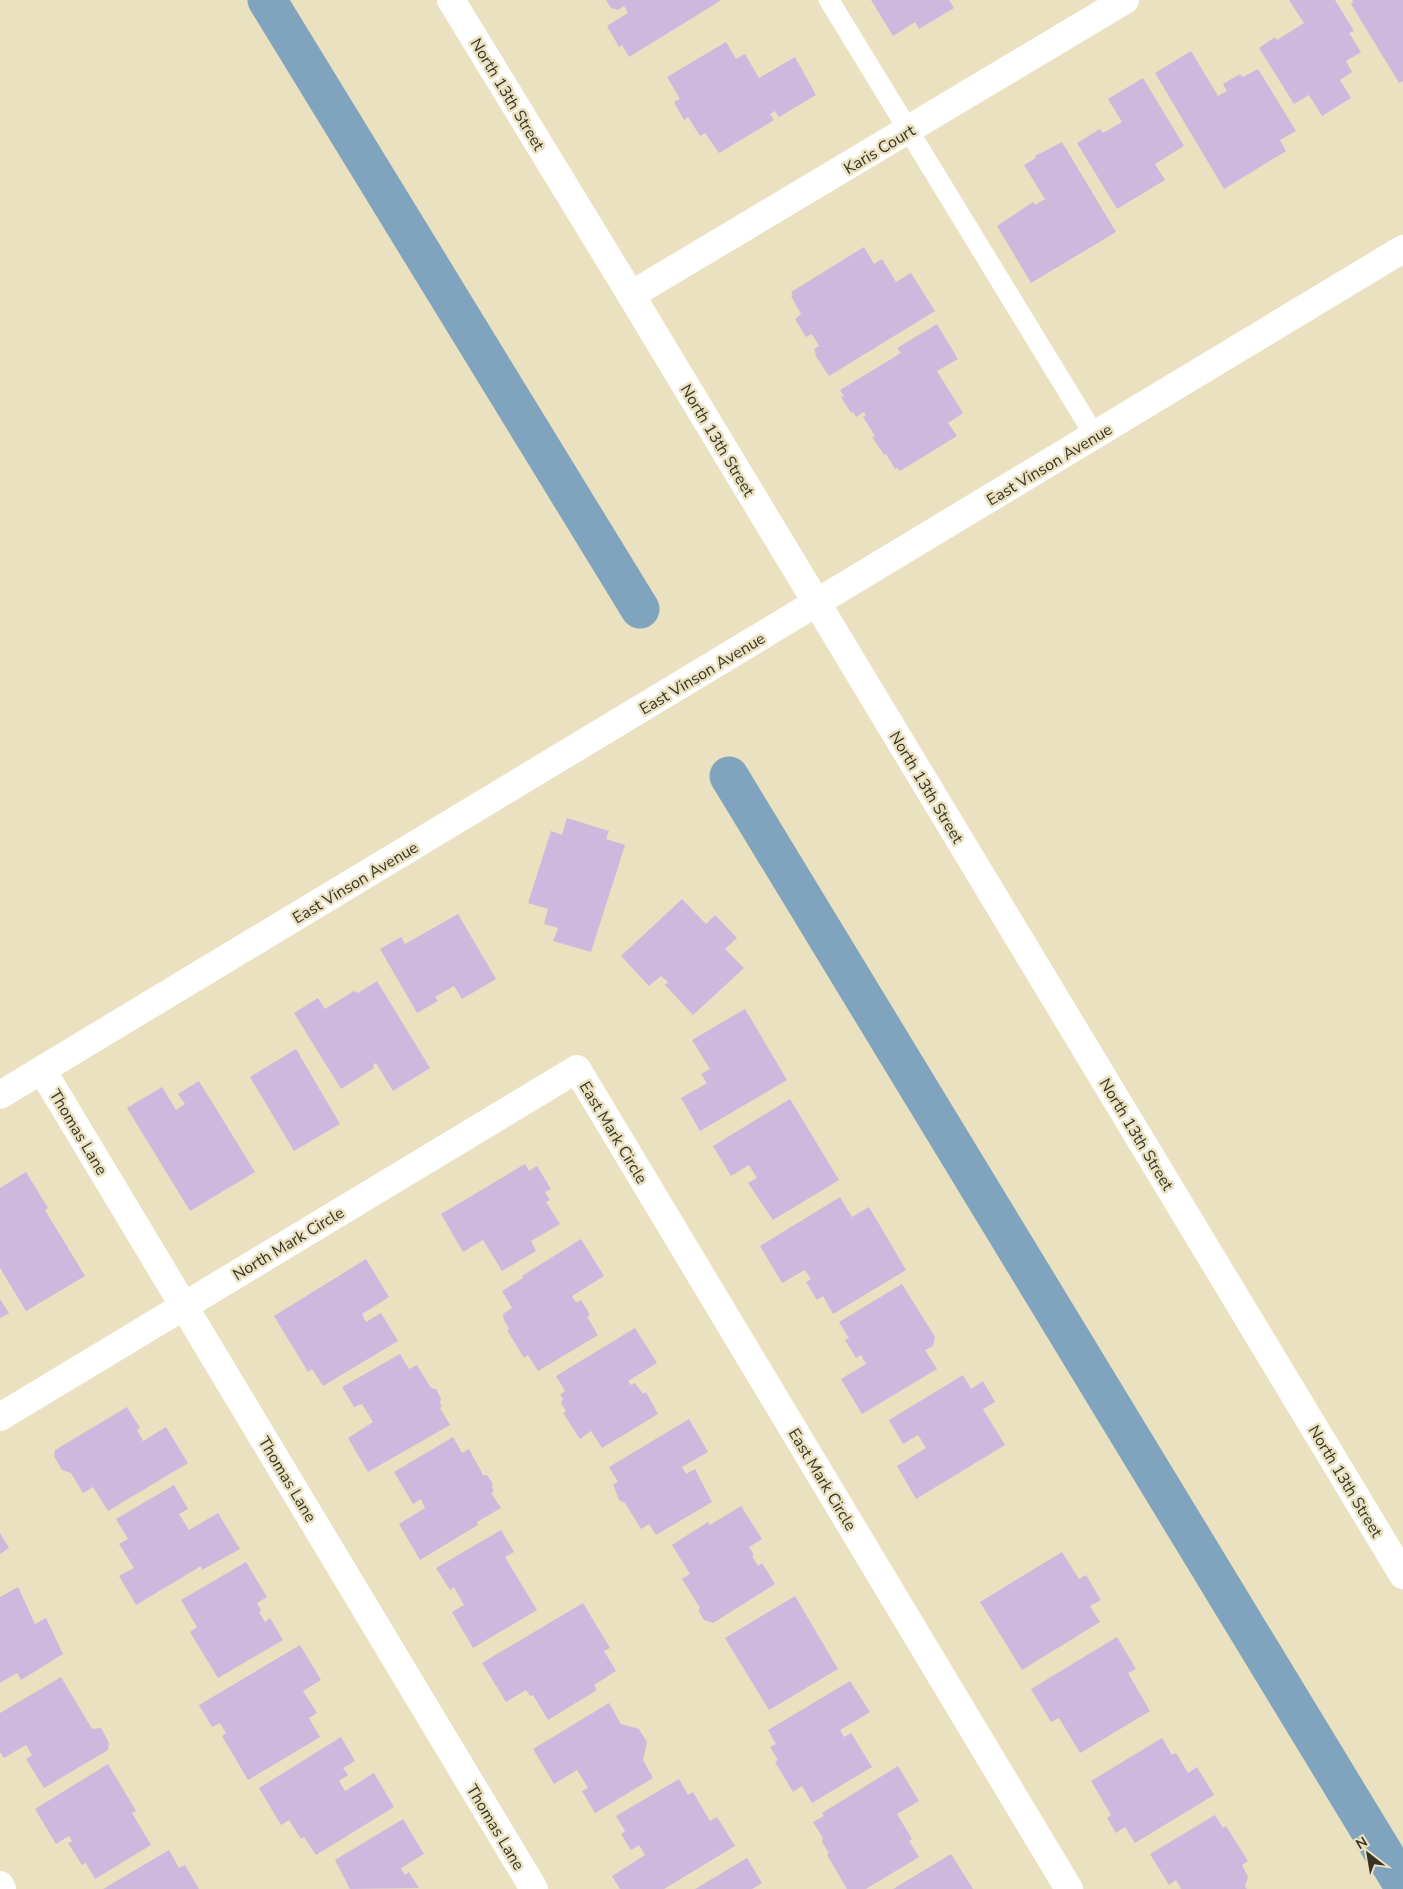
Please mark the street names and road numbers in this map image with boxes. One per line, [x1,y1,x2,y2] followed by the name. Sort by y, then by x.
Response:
[465,34,550,155] street label: North 13th Street
[840,120,920,180] street label: Karis Court
[675,380,760,501] street label: North 13th Street
[983,419,1117,511] street label: East Vinson Avenue
[636,628,770,720] street label: East Vinson Avenue
[884,727,969,848] street label: North 13th Street
[289,837,423,929] street label: East Vinson Avenue
[1094,1074,1179,1195] street label: North 13th Street
[574,1077,652,1188] street label: East Mark Circle
[44,1086,112,1179] street label: Thomas Lane
[229,1202,348,1286] street label: North Mark Circle
[1303,1421,1388,1542] street label: North 13th Street
[783,1424,861,1535] street label: East Mark Circle
[253,1433,321,1526] street label: Thomas Lane
[461,1781,529,1874] street label: Thomas Lane

